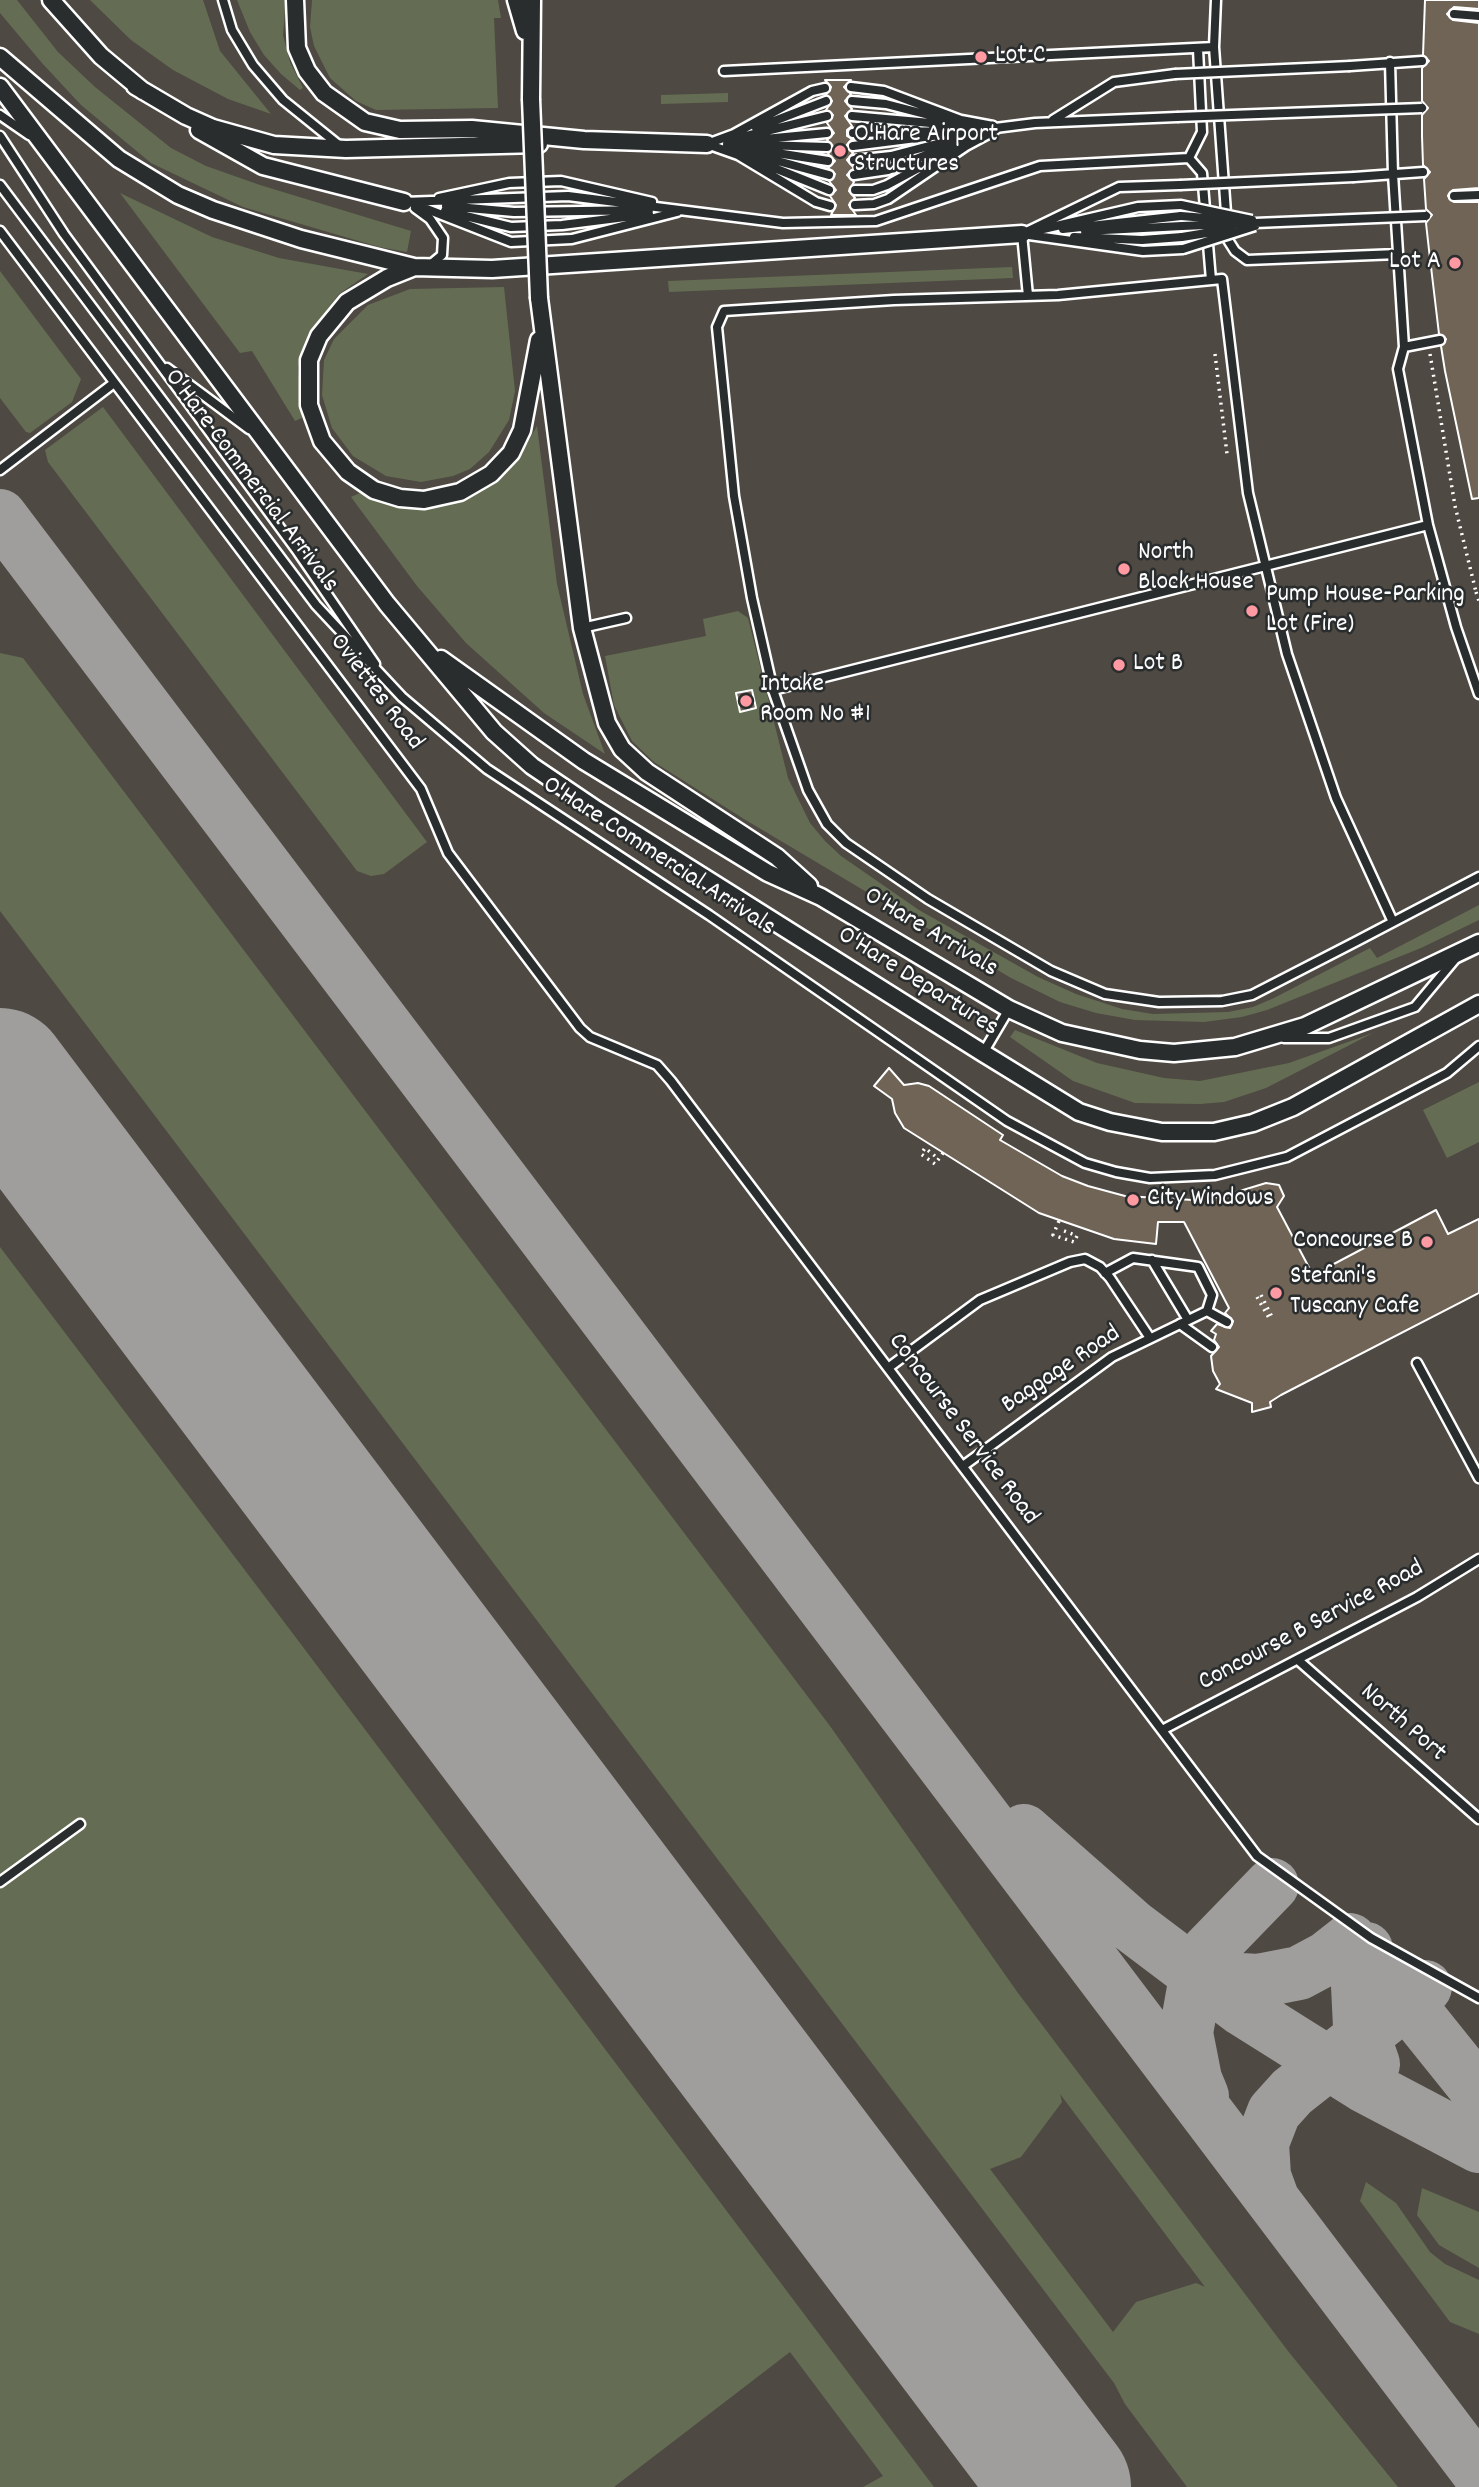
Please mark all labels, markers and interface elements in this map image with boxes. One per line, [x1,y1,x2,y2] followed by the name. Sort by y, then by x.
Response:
[995,41,1046,73] place label: Lot C
[973,49,989,65] marker: Lot C
[854,120,998,182] place label: O'Hare Airport Structures
[832,143,848,159] marker: O'Hare Airport Structures
[1389,247,1441,279] place label: Lot A
[1447,255,1463,271] marker: Lot A
[156,364,344,600] street label: O'Hare Commercial Arrivals
[1138,538,1254,600] place label: North Block House
[1116,561,1132,577] marker: North Block House
[1266,580,1465,642] place label: Pump House-Parking Lot (Fire)
[1244,603,1260,619] marker: Pump House-Parking Lot (Fire)
[321,628,429,758] street label: Oviettes Road
[1133,649,1183,681] place label: Lot B
[1111,657,1127,673] marker: Lot B
[760,670,871,732] place label: Intake Room No #1
[738,693,754,709] marker: Intake Room No #1
[536,771,780,945] street label: O'Hare Commercial Arrivals
[857,882,1003,986] street label: O'Hare Arrivals
[831,921,1003,1045] street label: O'Hare Departures
[1147,1184,1274,1216] place label: City Windows
[1125,1192,1141,1208] marker: City Windows
[1293,1226,1413,1258] place label: Concourse B
[1419,1234,1435,1250] marker: Concourse B
[1290,1262,1419,1324] place label: Stefani's Tuscany Cafe
[1268,1285,1284,1301] marker: Stefani's Tuscany Cafe
[997,1320,1127,1422] street label: Baggage Road
[880,1328,1044,1532] street label: Concourse Service Road
[1194,1554,1430,1700] street label: Concourse B Service Road
[1352,1678,1452,1770] street label: North Port

